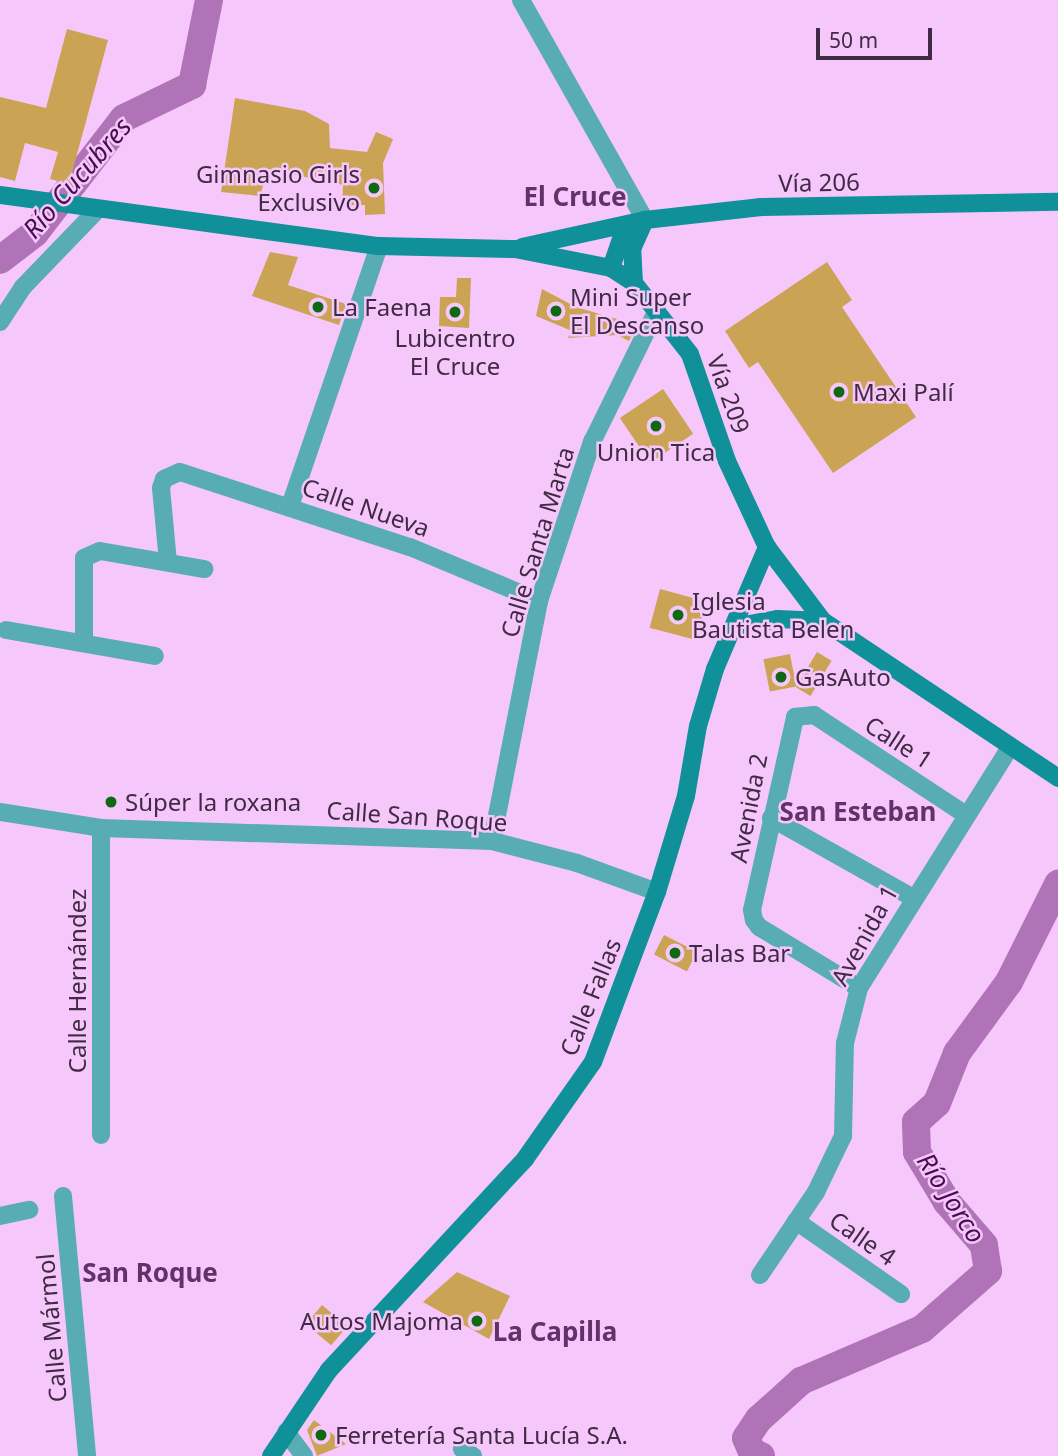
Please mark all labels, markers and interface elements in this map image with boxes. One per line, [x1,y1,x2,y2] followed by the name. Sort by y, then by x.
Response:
[820,14,936,58] scale bar
[829,26,878,54] text: 50 m
[16,111,138,245] water label: Río Cucubres
[196,160,360,216] place label: Gimnasio Girls Exclusivo
[778,167,860,197] street label: Vía 206
[366,180,382,196] marker: Gimnasio Girls Exclusivo
[523,181,627,213] district label: El Cruce
[570,283,704,339] place label: Mini Super El Descanso
[332,293,432,321] place label: La Faena
[310,299,326,315] marker: La Faena
[548,303,564,319] marker: Mini Super El Descanso
[447,304,463,320] marker: Lubicentro El Cruce
[395,324,515,380] place label: Lubicentro El Cruce
[702,351,756,437] street label: Vía 209
[853,378,954,406] place label: Maxi Palí
[831,384,847,400] marker: Maxi Palí
[648,418,664,434] marker: Union Tica
[597,438,715,466] place label: Union Tica
[494,443,580,641] street label: Calle Santa Marta
[299,472,433,542] street label: Calle Nueva
[692,587,854,643] place label: Iglesia Bautista Belen
[670,607,686,623] marker: Iglesia Bautista Belen
[795,663,891,691] place label: GasAuto
[773,669,789,685] marker: GasAuto
[860,710,938,774] street label: Calle 1
[723,751,773,865] street label: Avenida 2
[125,788,301,816] place label: Súper la roxana
[103,794,119,810] marker: Súper la roxana
[326,795,508,837] street label: Calle San Roque
[780,796,936,828] district label: San Esteban
[825,880,903,990] street label: Avenida 1
[63,889,91,1073] street label: Calle Hernández
[553,934,627,1060] street label: Calle Fallas
[689,939,790,967] place label: Talas Bar
[667,945,683,961] marker: Talas Bar
[910,1147,992,1249] water label: Río Jorco
[824,1205,902,1271] street label: Calle 4
[30,1252,72,1404] street label: Calle Mármol
[82,1257,218,1289] district label: San Roque
[300,1307,463,1335] place label: Autos Majoma
[469,1313,485,1329] marker: Autos Majoma
[493,1316,617,1348] district label: La Capilla
[335,1421,628,1449] place label: Ferretería Santa Lucía S.A.
[313,1427,329,1443] marker: Ferretería Santa Lucía S.A.

